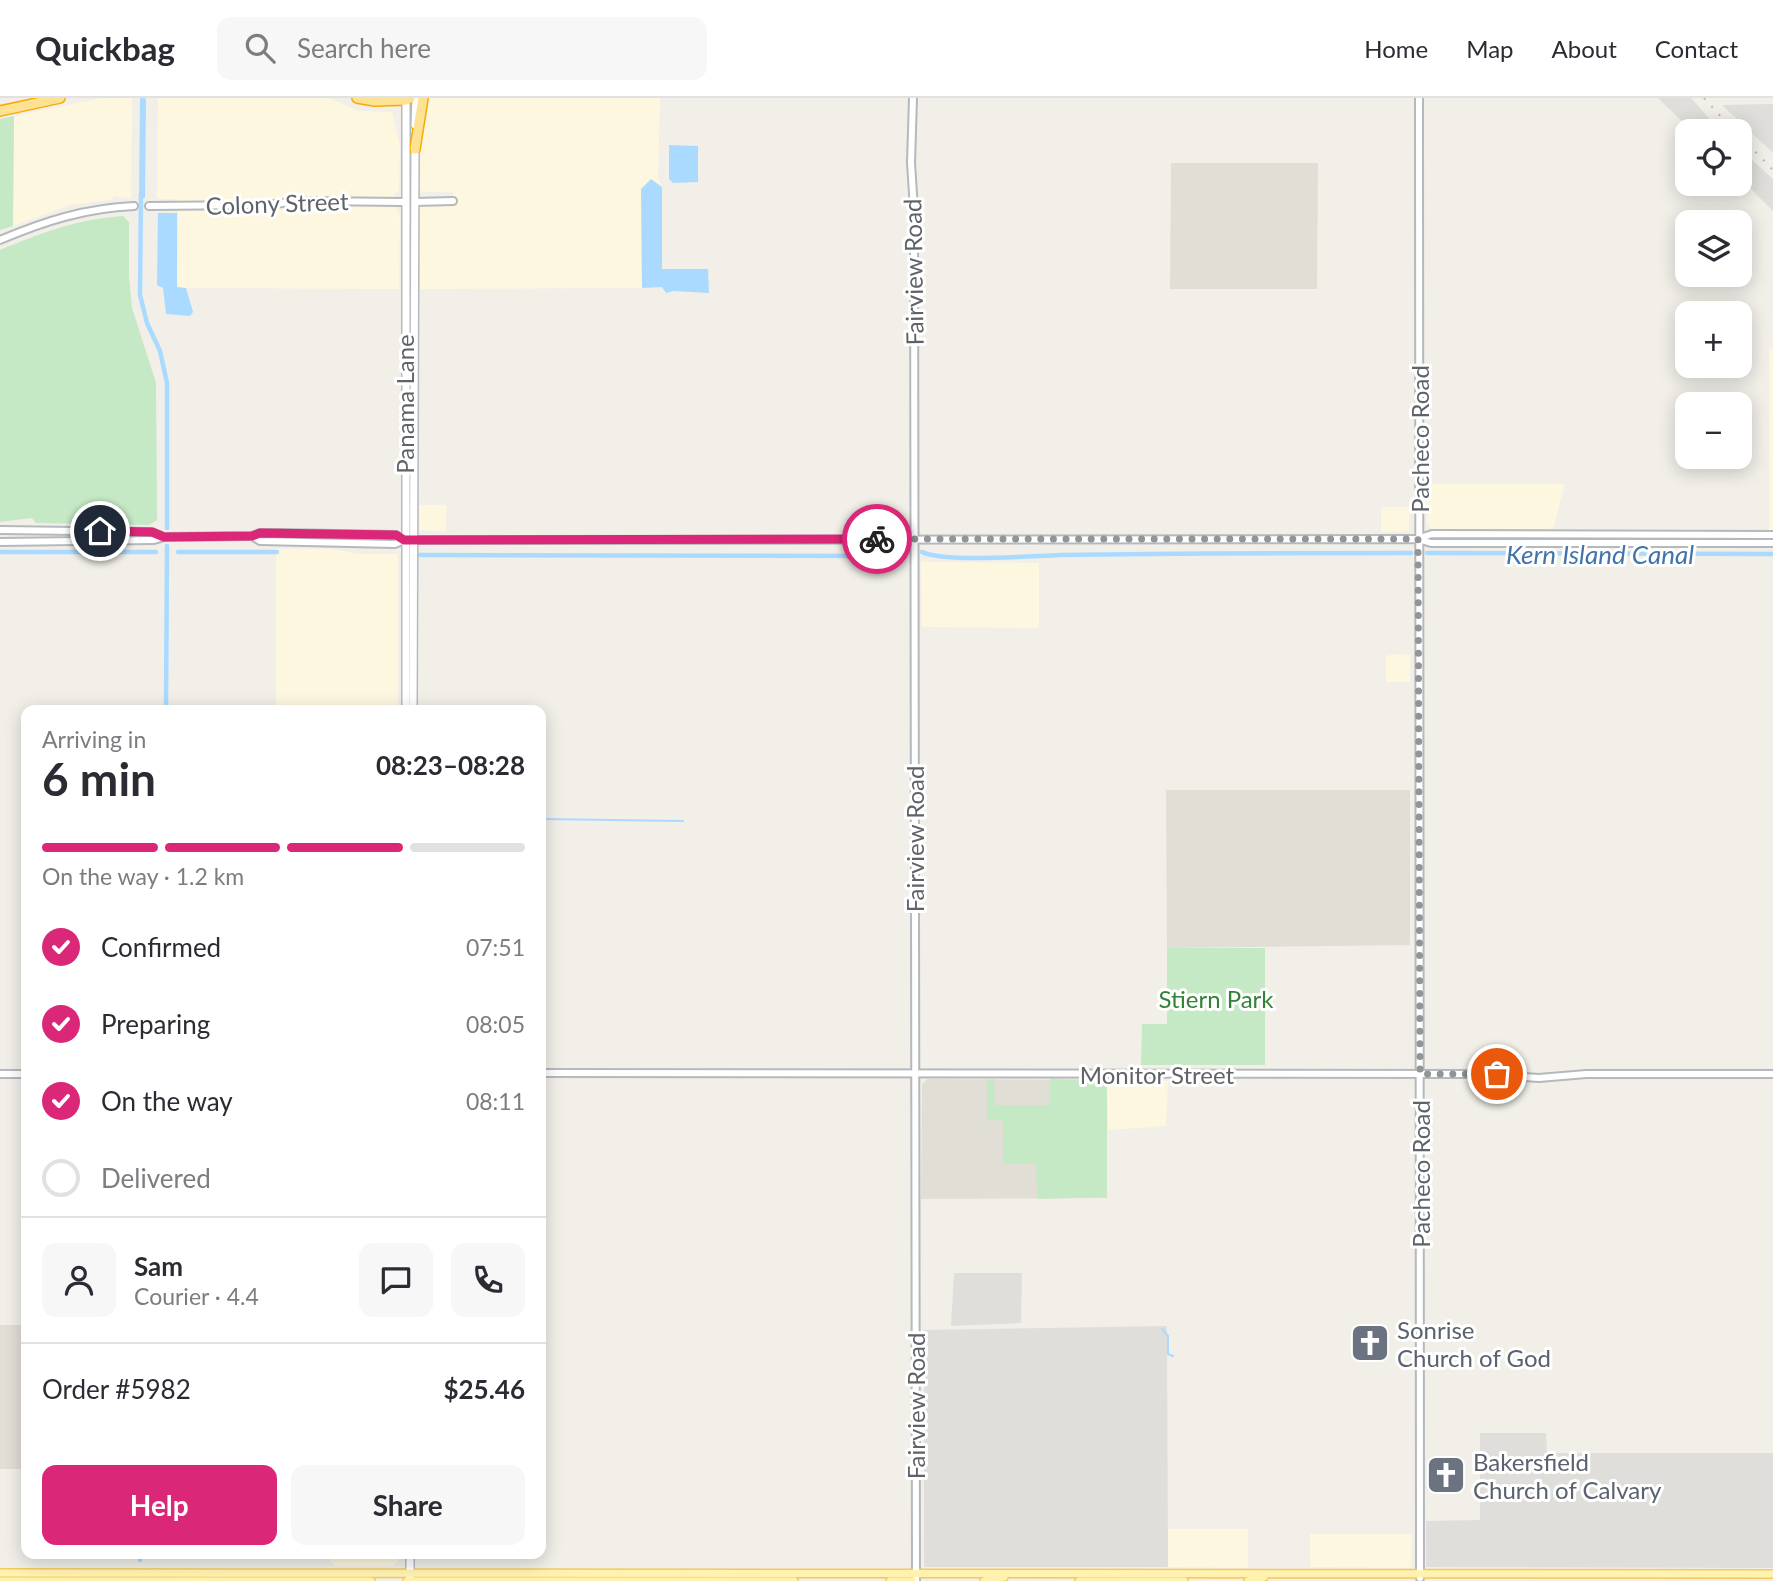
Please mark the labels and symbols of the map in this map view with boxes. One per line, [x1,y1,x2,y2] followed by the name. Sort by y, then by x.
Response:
[205,186,349,220] street label: Colony Street
[897,198,929,346] street label: Fairview Road
[390,334,419,474] street label: Panama Lane
[1405,365,1434,513] street label: Pacheco Road
[70,501,130,561] pin
[842,504,912,574] courier
[1506,538,1694,570] water label: Kern Island Canal
[900,766,929,912] street label: Fairview Road
[1158,984,1274,1013] park label: Stiern Park
[1467,1044,1527,1104] pin
[1080,1060,1235,1089] street label: Monitor Street
[1406,1100,1435,1248] street label: Pacheco Road
[1397,1315,1551,1372] place label: Sonrise Church of God
[1349,1322,1391,1364] church icon: Sonrise Church of God
[901,1333,930,1479] street label: Fairview Road
[1473,1447,1662,1504] place label: Bakersfield Church of Calvary
[1425,1454,1467,1496] church icon: Bakersfield Church of Calvary

